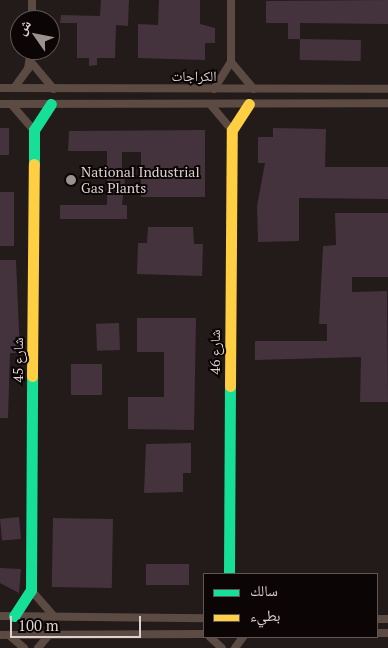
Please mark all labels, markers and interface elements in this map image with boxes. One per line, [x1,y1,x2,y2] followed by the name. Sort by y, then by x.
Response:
[10,10,60,60] north arrow
[11,16,35,39] text: ش
[172,68,216,84] street label: الكراجات
[81,164,200,196] place label: National Industrial Gas Plants
[65,174,77,186] marker: National Industrial Gas Plants
[207,330,223,374] street label: شارع 46
[10,338,26,382] street label: شارع 45
[203,573,378,638] legend
[250,580,278,600] text: سالك
[250,605,280,625] text: بطيء
[12,606,144,638] scale bar
[18,615,59,635] text: 100 m

